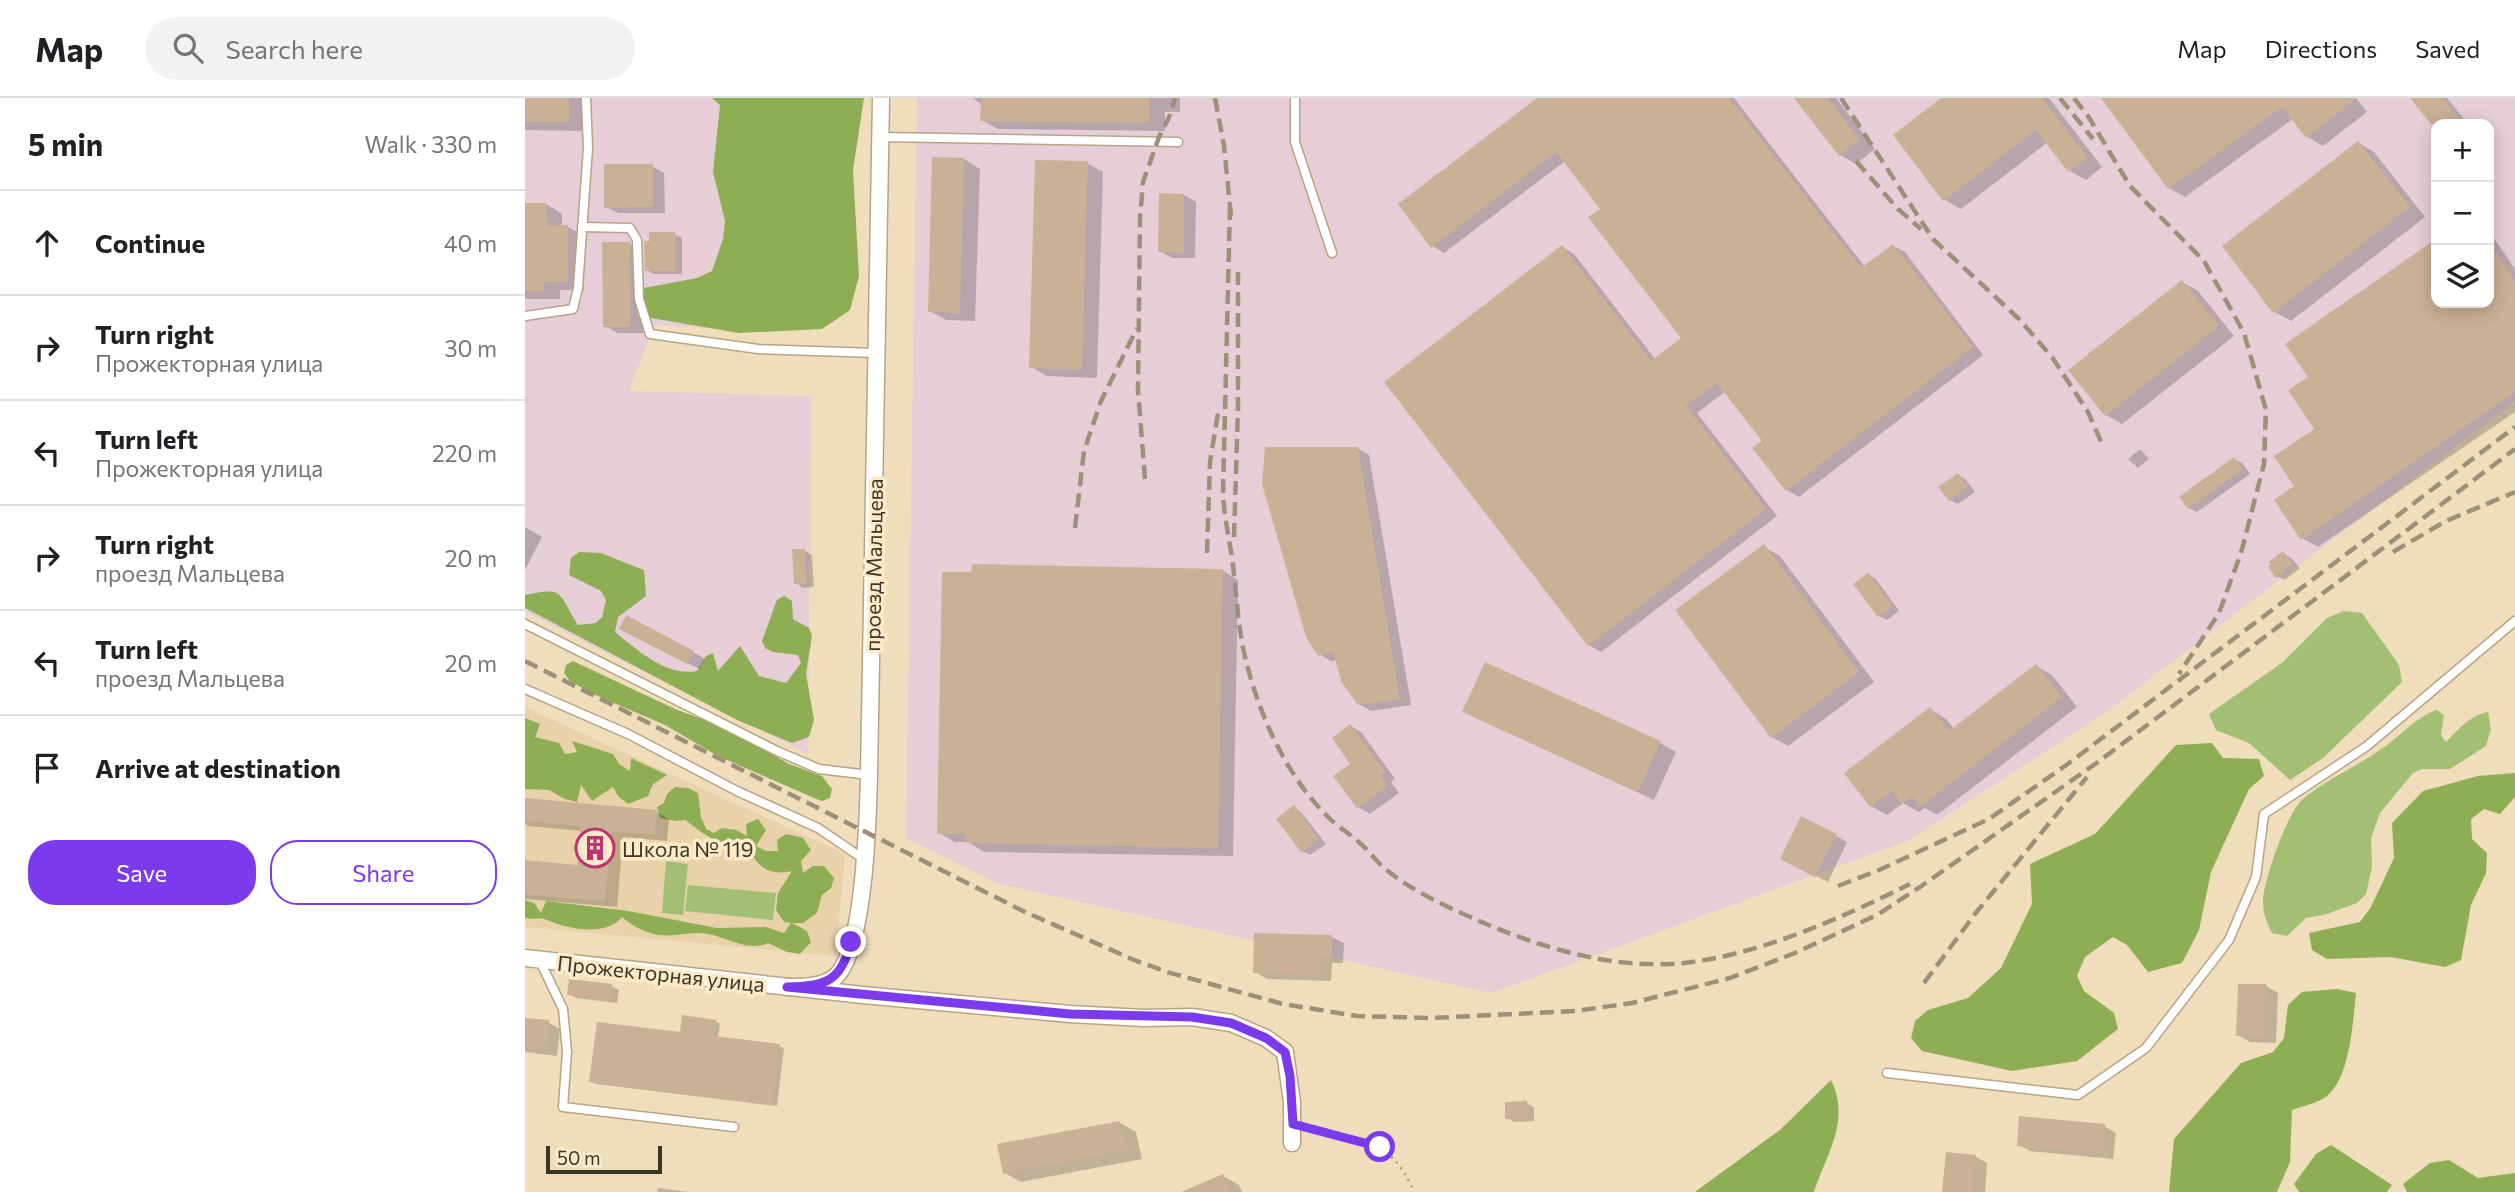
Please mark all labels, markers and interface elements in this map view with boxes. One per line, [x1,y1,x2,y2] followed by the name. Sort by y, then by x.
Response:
[145,17,635,80] search box
[35,28,103,69] text: Map
[169,29,207,67] icon: search
[225,33,363,64] text: Search here
[2177,34,2227,63] text: Map
[2265,34,2377,63] text: Directions
[2415,34,2480,63] text: Saved
[2431,119,2494,308] map controls
[2431,119,2494,182] button: +
[28,125,103,162] text: 5 min
[365,130,497,158] text: Walk · 330 m
[2431,182,2494,245] button: −
[28,224,66,262] icon: ahead
[95,227,205,258] text: Continue
[444,229,497,257] text: 40 m
[2431,245,2494,308] button: layers
[95,318,214,349] text: Turn right
[28,329,66,367] icon: right
[444,334,497,362] text: 30 m
[95,349,323,377] text: Прожекторная улица
[95,423,198,454] text: Turn left
[28,434,66,472] icon: left
[432,439,497,467] text: 220 m
[95,454,323,482] text: Прожекторная улица
[859,478,887,652] street label: проезд Мальцева
[95,528,214,559] text: Turn right
[28,539,66,577] icon: right
[445,544,497,572] text: 20 m
[95,559,285,587] text: проезд Мальцева
[95,633,198,664] text: Turn left
[28,644,66,682] icon: left
[445,649,497,677] text: 20 m
[95,664,285,692] text: проезд Мальцева
[28,749,66,787] icon: arrive
[95,752,341,783] text: Arrive at destination
[574,827,616,869] building icon: Школа № 119
[622,836,753,861] place label: Школа № 119
[28,840,256,905] button: Save
[270,840,497,905] button: Share
[835,926,866,957] route end
[556,950,766,996] street label: Прожекторная улица
[1364,1131,1395,1162] route start
[546,1143,661,1175] scale bar
[557,1146,601,1169] text: 50 m

